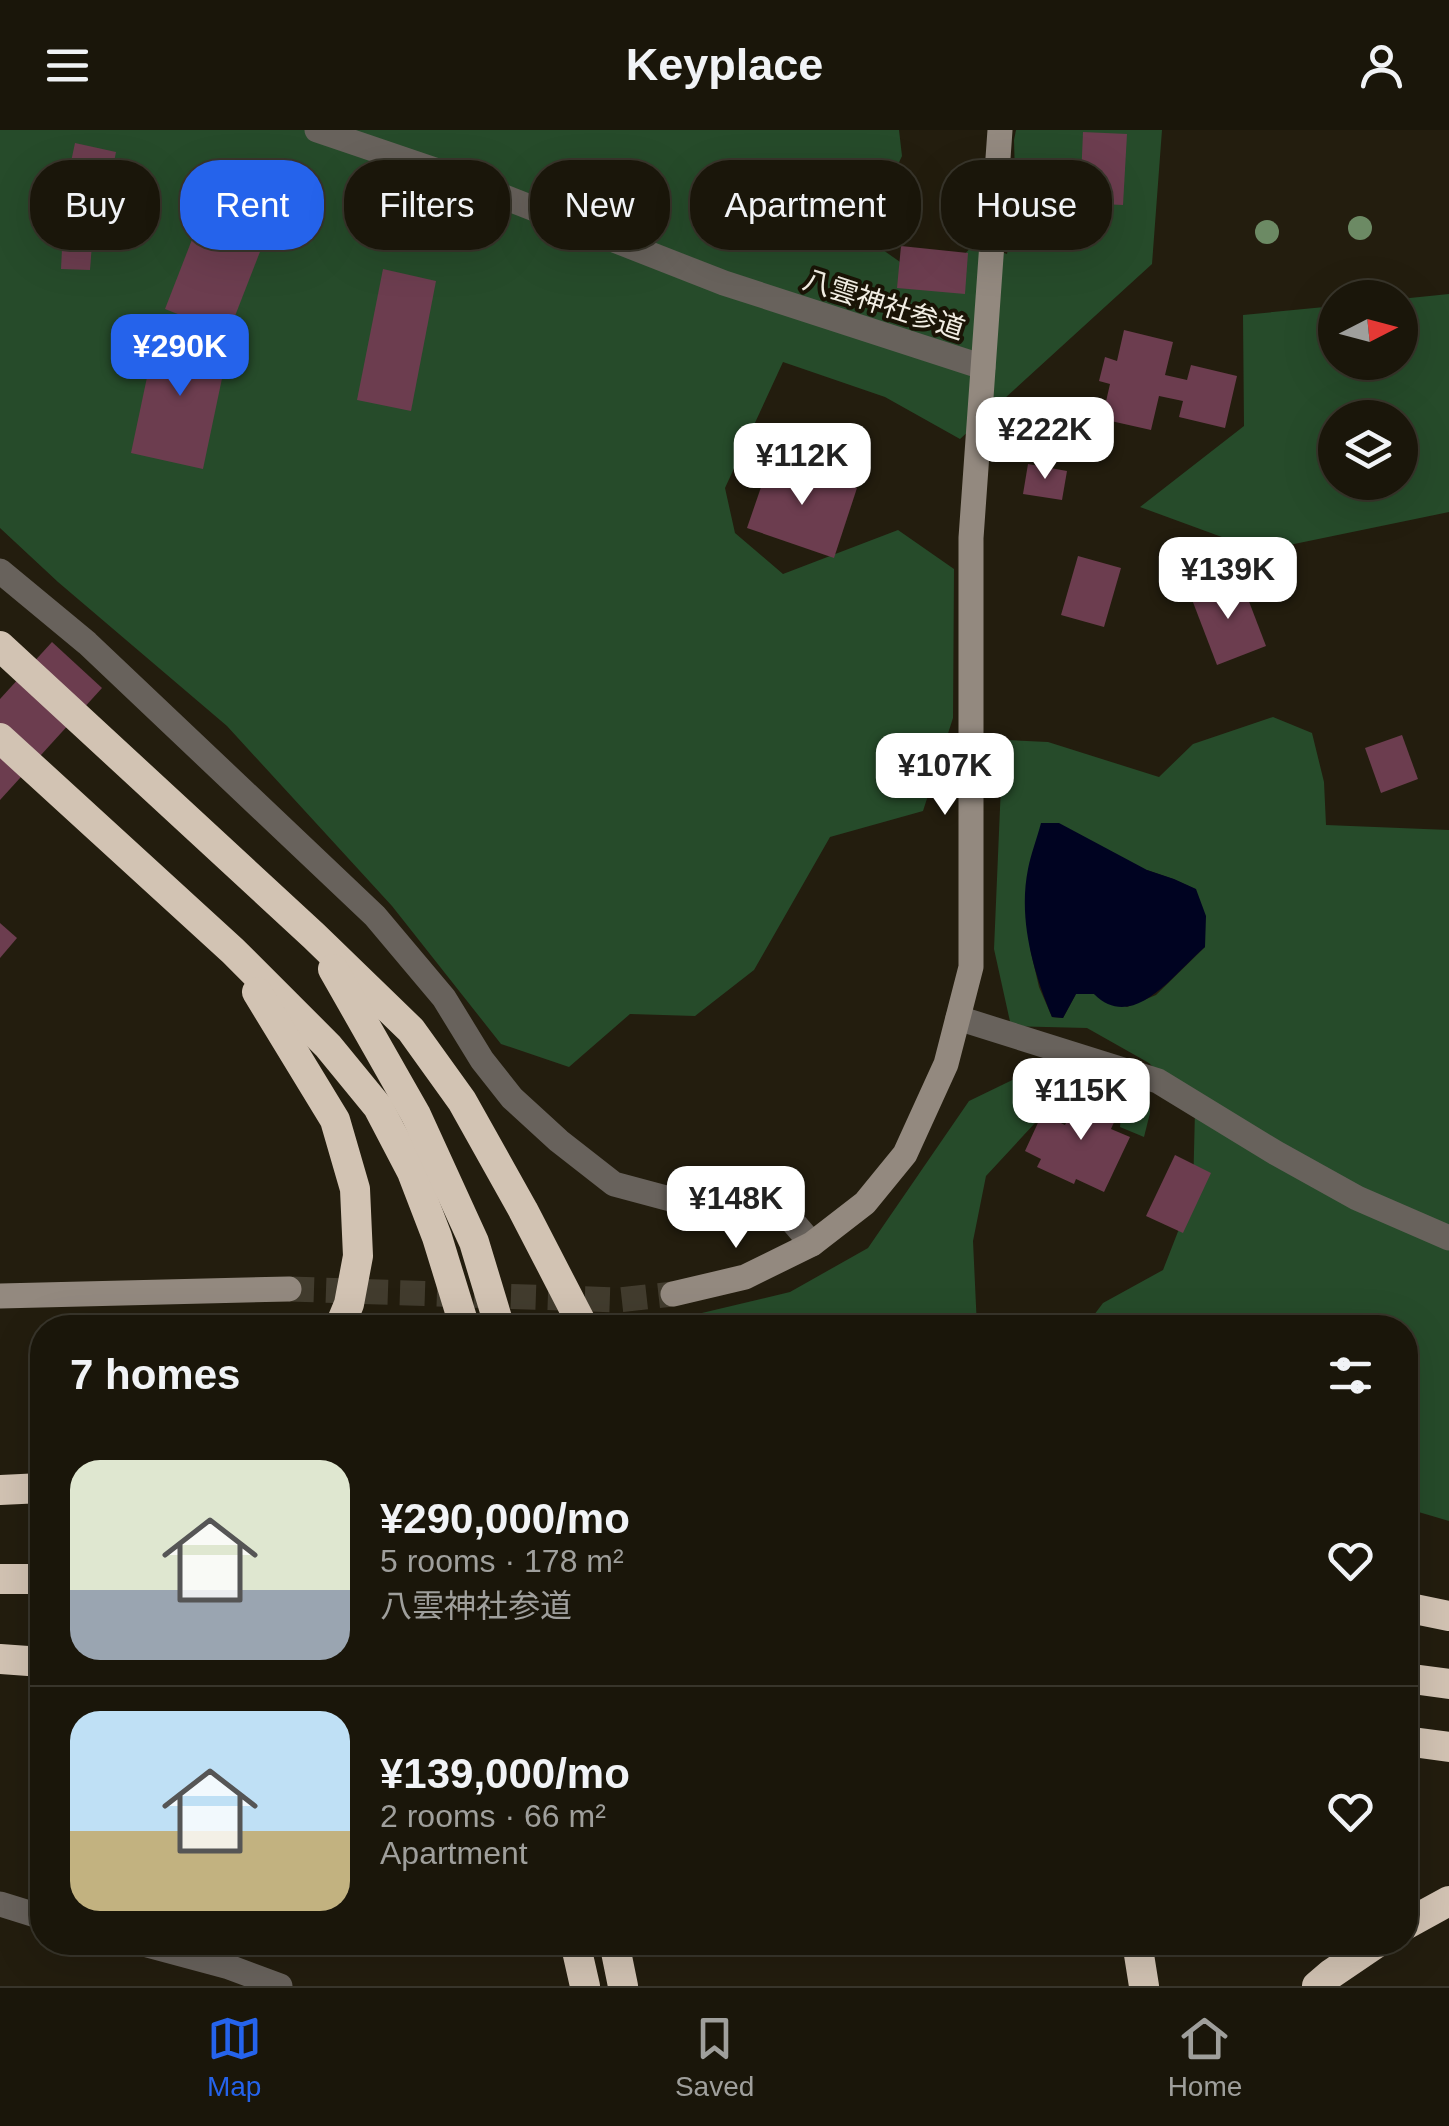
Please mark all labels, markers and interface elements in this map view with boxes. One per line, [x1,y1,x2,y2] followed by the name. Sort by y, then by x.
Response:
[40,38,95,93] icon: menu
[1354,38,1409,93] icon: person
[626,39,823,90] text: Keyplace
[30,160,160,250] chip: Buy
[180,160,324,250] chip: Rent
[344,160,510,250] chip: Filters
[530,160,670,250] chip: New
[690,160,921,250] chip: Apartment
[941,160,1112,250] chip: House
[799,264,969,345] street label: 八雲神社参道
[1318,280,1418,380] north arrow
[1318,280,1418,500] map controls
[110,314,250,399] pin: ¥290K
[133,328,227,364] text: ¥290K
[975,397,1115,482] pin: ¥222K
[1318,400,1418,500] button: layers
[998,411,1092,447] text: ¥222K
[732,423,872,508] pin: ¥112K
[756,437,848,473] text: ¥112K
[1158,537,1298,622] pin: ¥139K
[1181,551,1275,587] text: ¥139K
[875,733,1015,818] pin: ¥107K
[898,747,992,783] text: ¥107K
[1011,1058,1151,1143] pin: ¥115K
[1035,1072,1127,1108] text: ¥115K
[666,1166,806,1251] pin: ¥148K
[689,1180,783,1216] text: ¥148K
[1323,1348,1378,1403] icon: filters
[70,1351,240,1398] text: 7 homes
[380,1495,630,1542] text: ¥290,000/mo
[150,1500,270,1620] icon: home
[1323,1533,1378,1588] icon: heart
[380,1543,624,1579] text: 5 rooms · 178 m²
[380,1588,572,1624] text: 八雲神社参道
[380,1750,630,1797] text: ¥139,000/mo
[150,1751,270,1871] icon: home
[1323,1784,1378,1839] icon: heart
[380,1798,606,1834] text: 2 rooms · 66 m²
[380,1835,528,1871] text: Apartment
[207,2011,262,2103] tab: Map
[675,2011,754,2103] tab: Saved
[1168,2011,1242,2103] tab: Home

